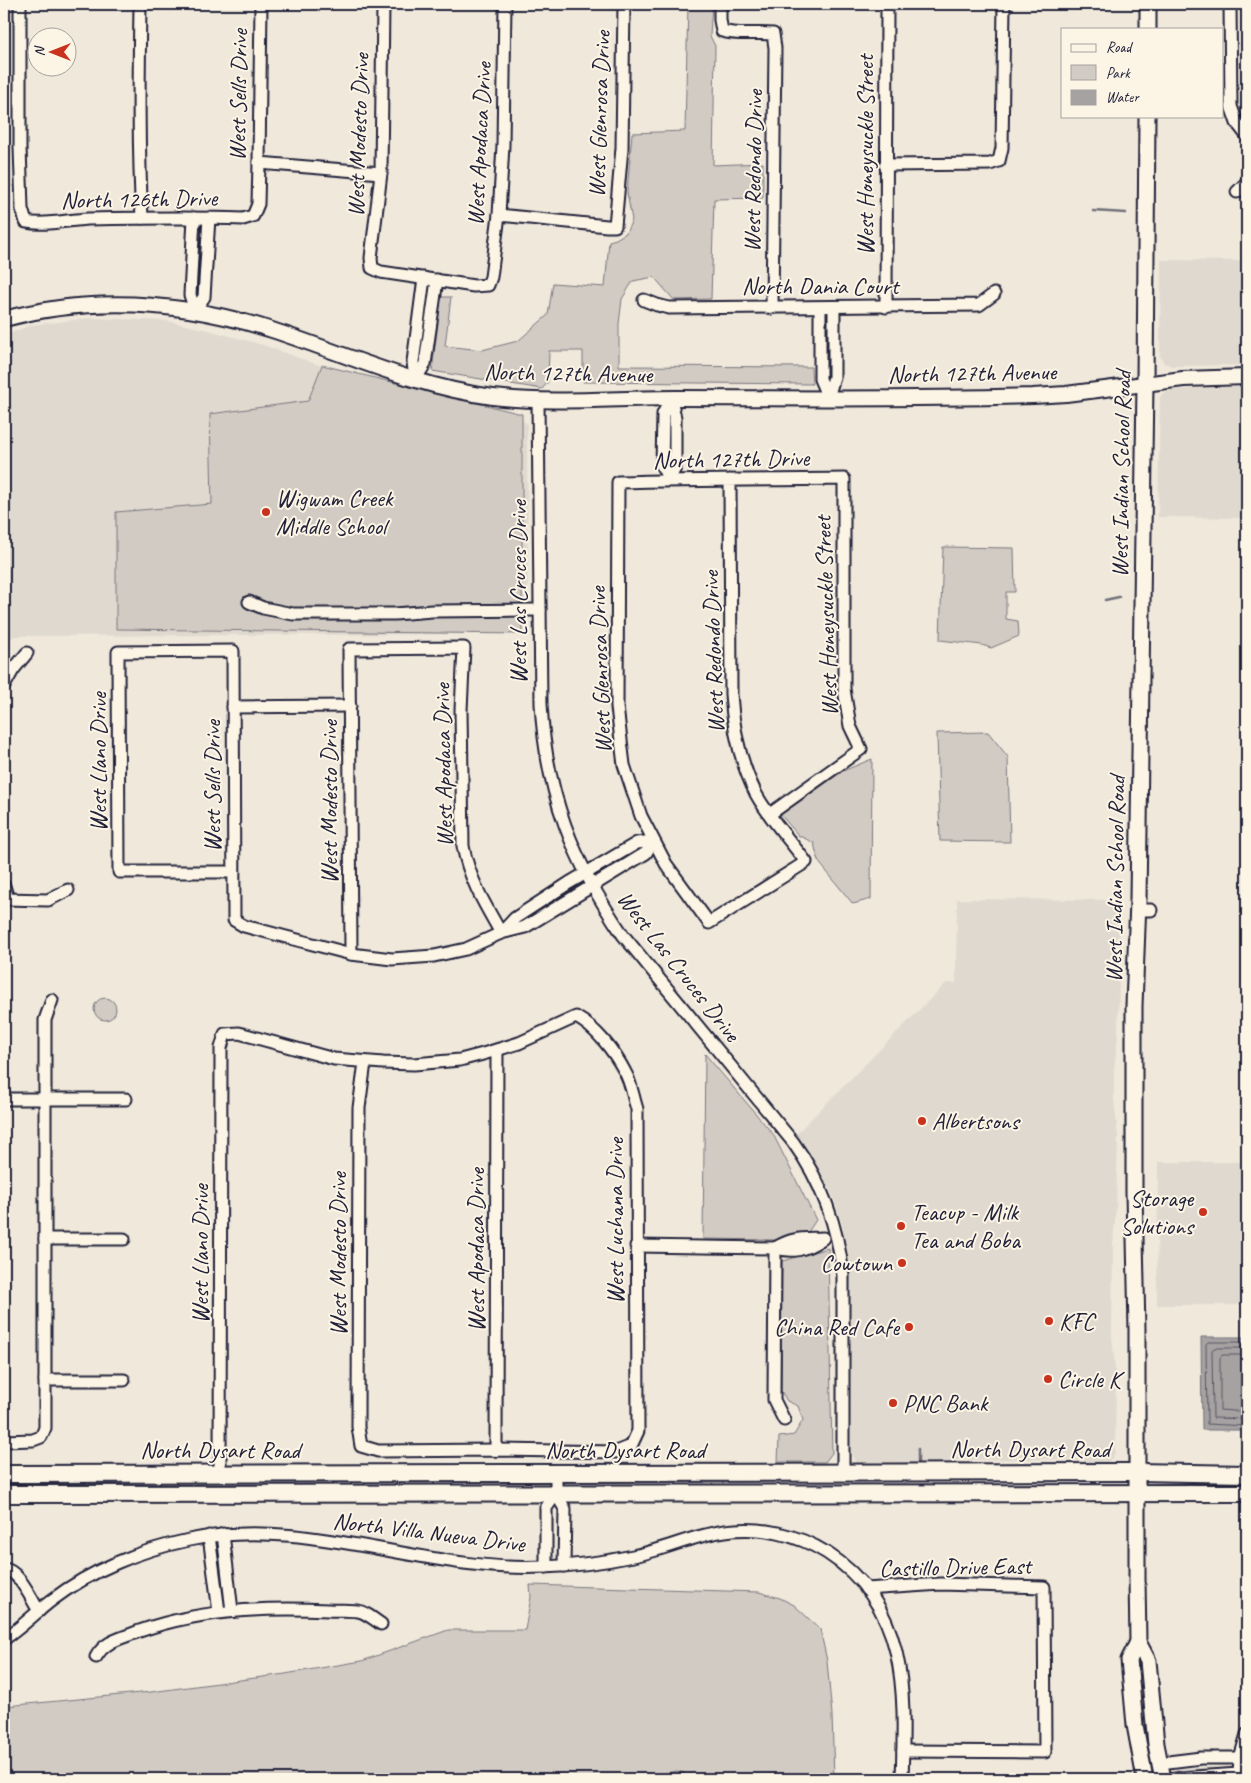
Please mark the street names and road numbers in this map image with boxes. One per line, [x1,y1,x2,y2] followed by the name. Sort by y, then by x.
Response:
[222,27,254,161] street label: West Sells Drive
[581,28,617,198] street label: West Glenrosa Drive
[340,51,376,217] street label: West Modesto Drive
[850,53,880,255] street label: West Honeysuckle Street
[460,59,498,226] street label: West Apodaca Drive
[737,87,769,252] street label: West Redondo Drive
[61,183,220,215] street label: North 126th Drive
[742,271,900,301] street label: North Dania Court
[888,356,1059,389] street label: North 127th Avenue
[484,357,655,390] street label: North 127th Avenue
[1104,367,1138,578] street label: West Indian School Road
[653,443,812,475] street label: North 127th Drive
[503,498,533,684] street label: West Las Cruces Drive
[807,513,844,717] street label: West Honeysuckle Street
[695,568,731,734] street label: West Redondo Drive
[582,584,618,754] street label: West Glenrosa Drive
[427,681,459,847] street label: West Apodaca Drive
[83,690,113,831] street label: West Llano Drive
[197,718,227,852] street label: West Sells Drive
[314,718,344,884] street label: West Modesto Drive
[1098,772,1132,983] street label: West Indian School Road
[611,885,749,1049] street label: West Las Cruces Drive
[600,1136,630,1304] street label: West Luchana Drive
[461,1166,491,1332] street label: West Apodaca Drive
[323,1170,353,1336] street label: West Modesto Drive
[185,1182,215,1323] street label: West Llano Drive
[950,1434,1113,1464] street label: North Dysart Road
[140,1435,303,1465] street label: North Dysart Road
[545,1435,708,1465] street label: North Dysart Road
[331,1505,529,1559] street label: North Villa Nueva Drive
[879,1551,1033,1583] street label: Castillo Drive East

